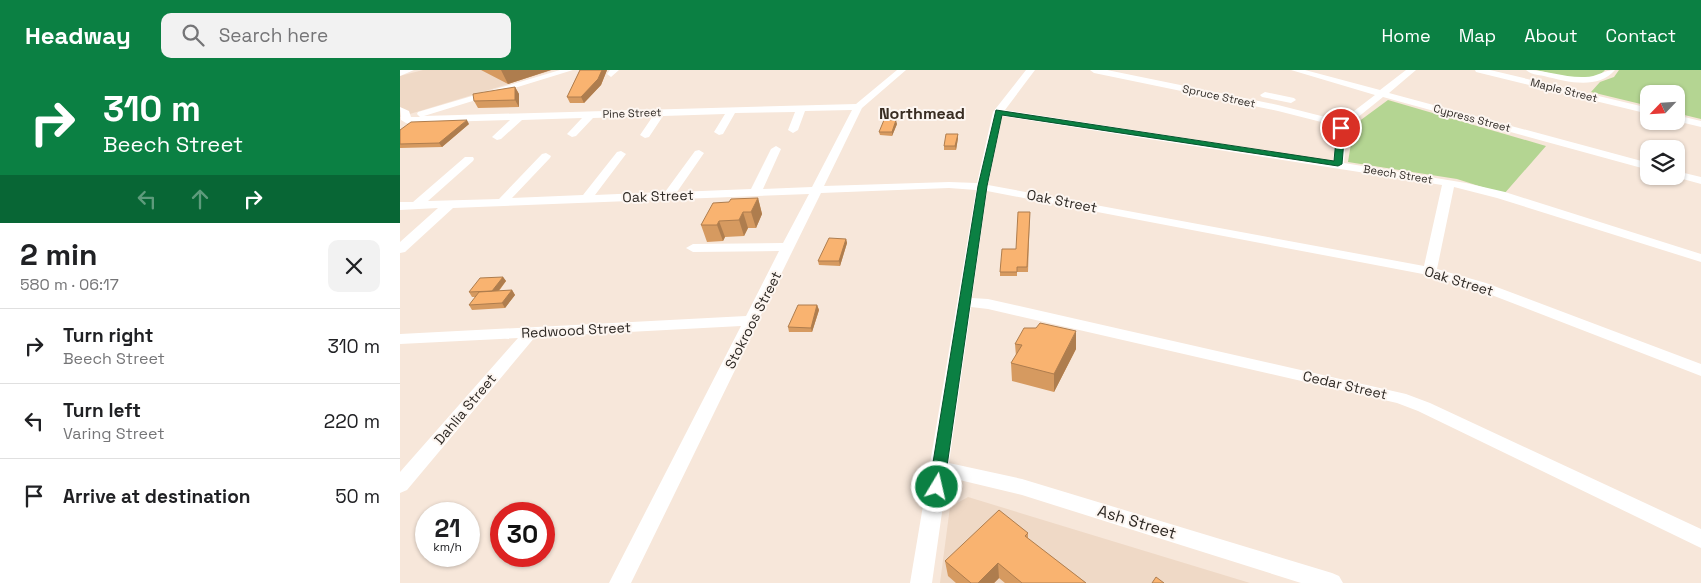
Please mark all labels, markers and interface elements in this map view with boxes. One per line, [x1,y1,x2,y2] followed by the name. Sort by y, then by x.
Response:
[161,13,511,58] search box
[25,20,131,51] text: Headway
[179,21,207,49] icon: search
[219,23,328,48] text: Search here
[1382,24,1431,47] text: Home
[1459,24,1496,47] text: Map
[1524,24,1578,47] text: About
[1606,24,1676,47] text: Contact
[1529,75,1599,105] street label: Maple Street
[1181,81,1257,111] street label: Spruce Street
[1640,85,1685,130] north arrow
[1640,85,1685,185] map controls
[103,87,201,131] text: 310 m
[20,90,85,155] icon: right
[1432,101,1512,135] street label: Cypress Street
[879,103,965,124] district label: Northmead
[602,105,662,121] street label: Pine Street
[1320,107,1362,149] pin
[1327,114,1355,142] icon: arrive
[103,130,243,158] text: Beech Street
[1640,140,1685,185] button: layers
[1362,162,1434,186] street label: Beech Street
[133,185,161,213] icon: left
[186,185,214,213] icon: ahead
[239,185,267,213] icon: right
[1025,185,1099,217] street label: Oak Street
[622,186,694,206] street label: Oak Street
[20,235,98,274] text: 2 min
[328,240,380,292] button: close
[1422,262,1496,300] street label: Oak Street
[721,268,785,372] street label: Stokroos Street
[20,274,119,295] text: 580 m · 06:17
[521,318,631,342] street label: Redwood Street
[63,323,153,348] text: Turn right
[20,332,48,360] icon: right
[327,334,380,359] text: 310 m
[63,348,165,369] text: Beech Street
[1301,367,1389,403] street label: Cedar Street
[430,370,500,448] street label: Dahlia Street
[63,398,141,423] text: Turn left
[20,407,48,435] icon: left
[324,409,380,434] text: 220 m
[63,423,165,444] text: Varing Street
[910,460,962,512] position arrow
[20,482,48,510] icon: arrive
[63,484,251,509] text: Arrive at destination
[335,484,380,509] text: 50 m
[1095,500,1179,544] street label: Ash Street
[490,502,555,567] speed limit sign: 30
[434,512,461,544] text: 21
[433,539,462,555] text: km/h

